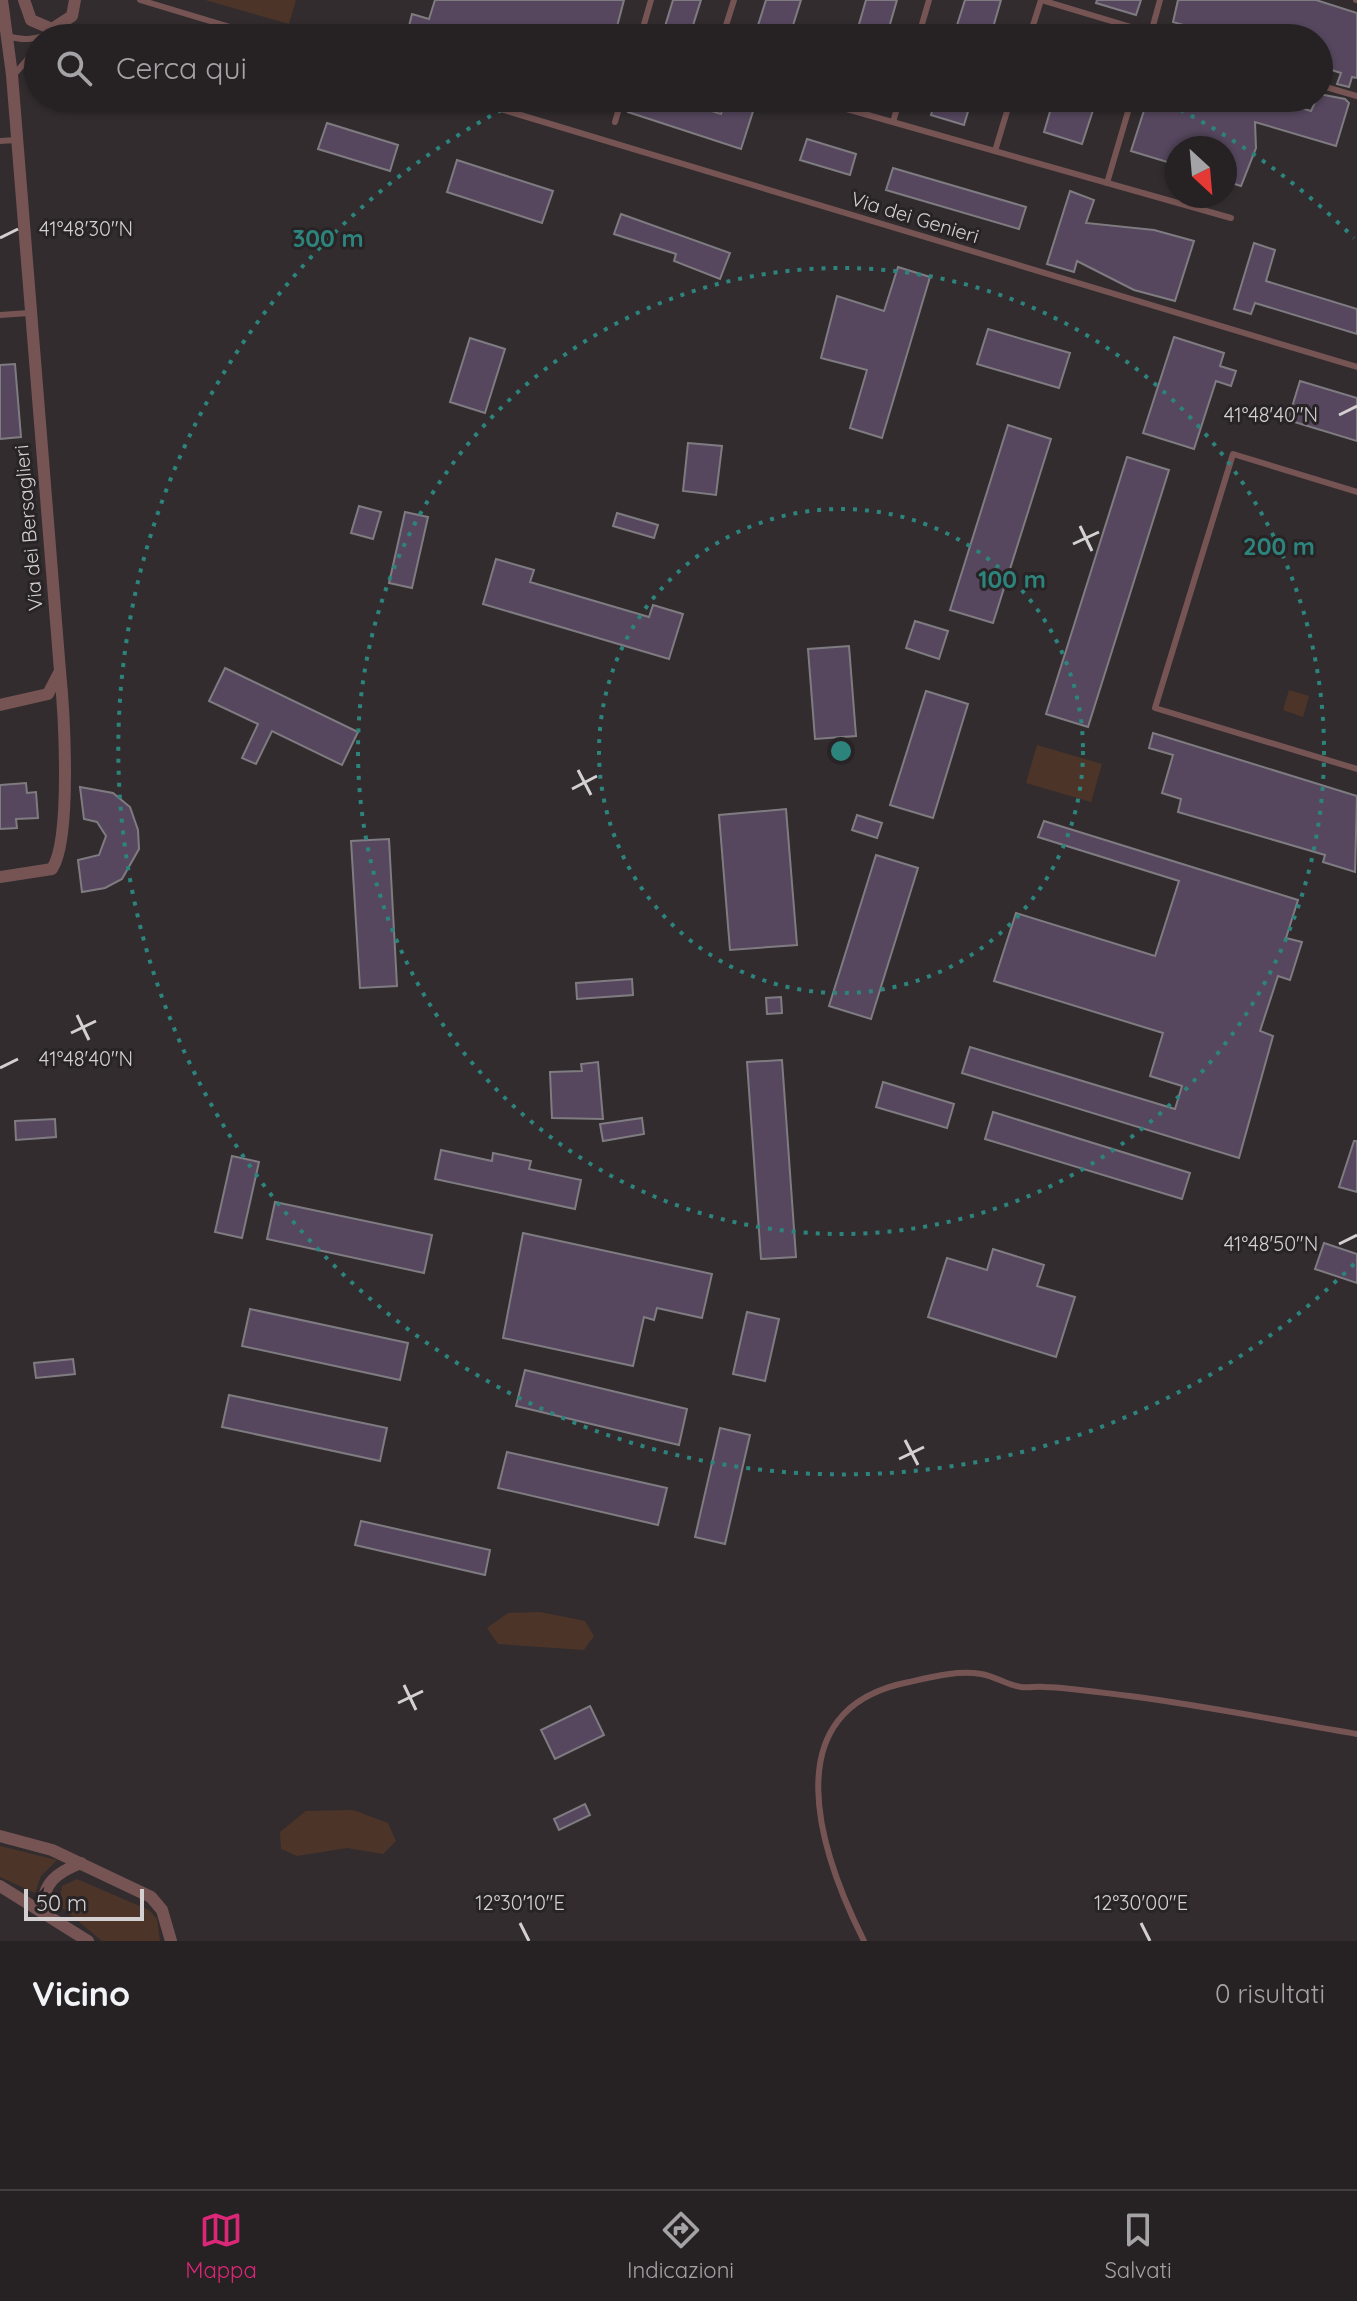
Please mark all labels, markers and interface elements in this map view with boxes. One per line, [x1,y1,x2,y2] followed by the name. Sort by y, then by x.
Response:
[24,24,1333,112] search box
[52,46,96,90] icon: search
[116,49,247,87] text: Cerca qui
[1165,136,1237,208] north arrow
[848,186,982,248] street label: Via dei Genieri
[39,216,133,241] text: 41°48'30"N
[292,223,364,253] text: 300 m
[1224,402,1318,427] text: 41°48'40"N
[8,444,48,612] street label: Via dei Bersaglieri
[1243,531,1315,561] text: 200 m
[978,564,1046,594] text: 100 m
[827,737,855,765] centre of rings
[39,1046,133,1071] text: 41°48'40"N
[1224,1231,1318,1256] text: 41°48'50"N
[24,1885,144,1921] scale bar
[36,1889,87,1917] text: 50 m
[475,1890,565,1915] text: 12°30'10"E
[1094,1890,1188,1915] text: 12°30'00"E
[32,1972,130,2015] text: Vicino
[1215,1977,1325,2010] text: 0 risultati
[185,2208,257,2284] tab: Mappa
[627,2208,734,2284] tab: Indicazioni
[1104,2208,1172,2284] tab: Salvati

